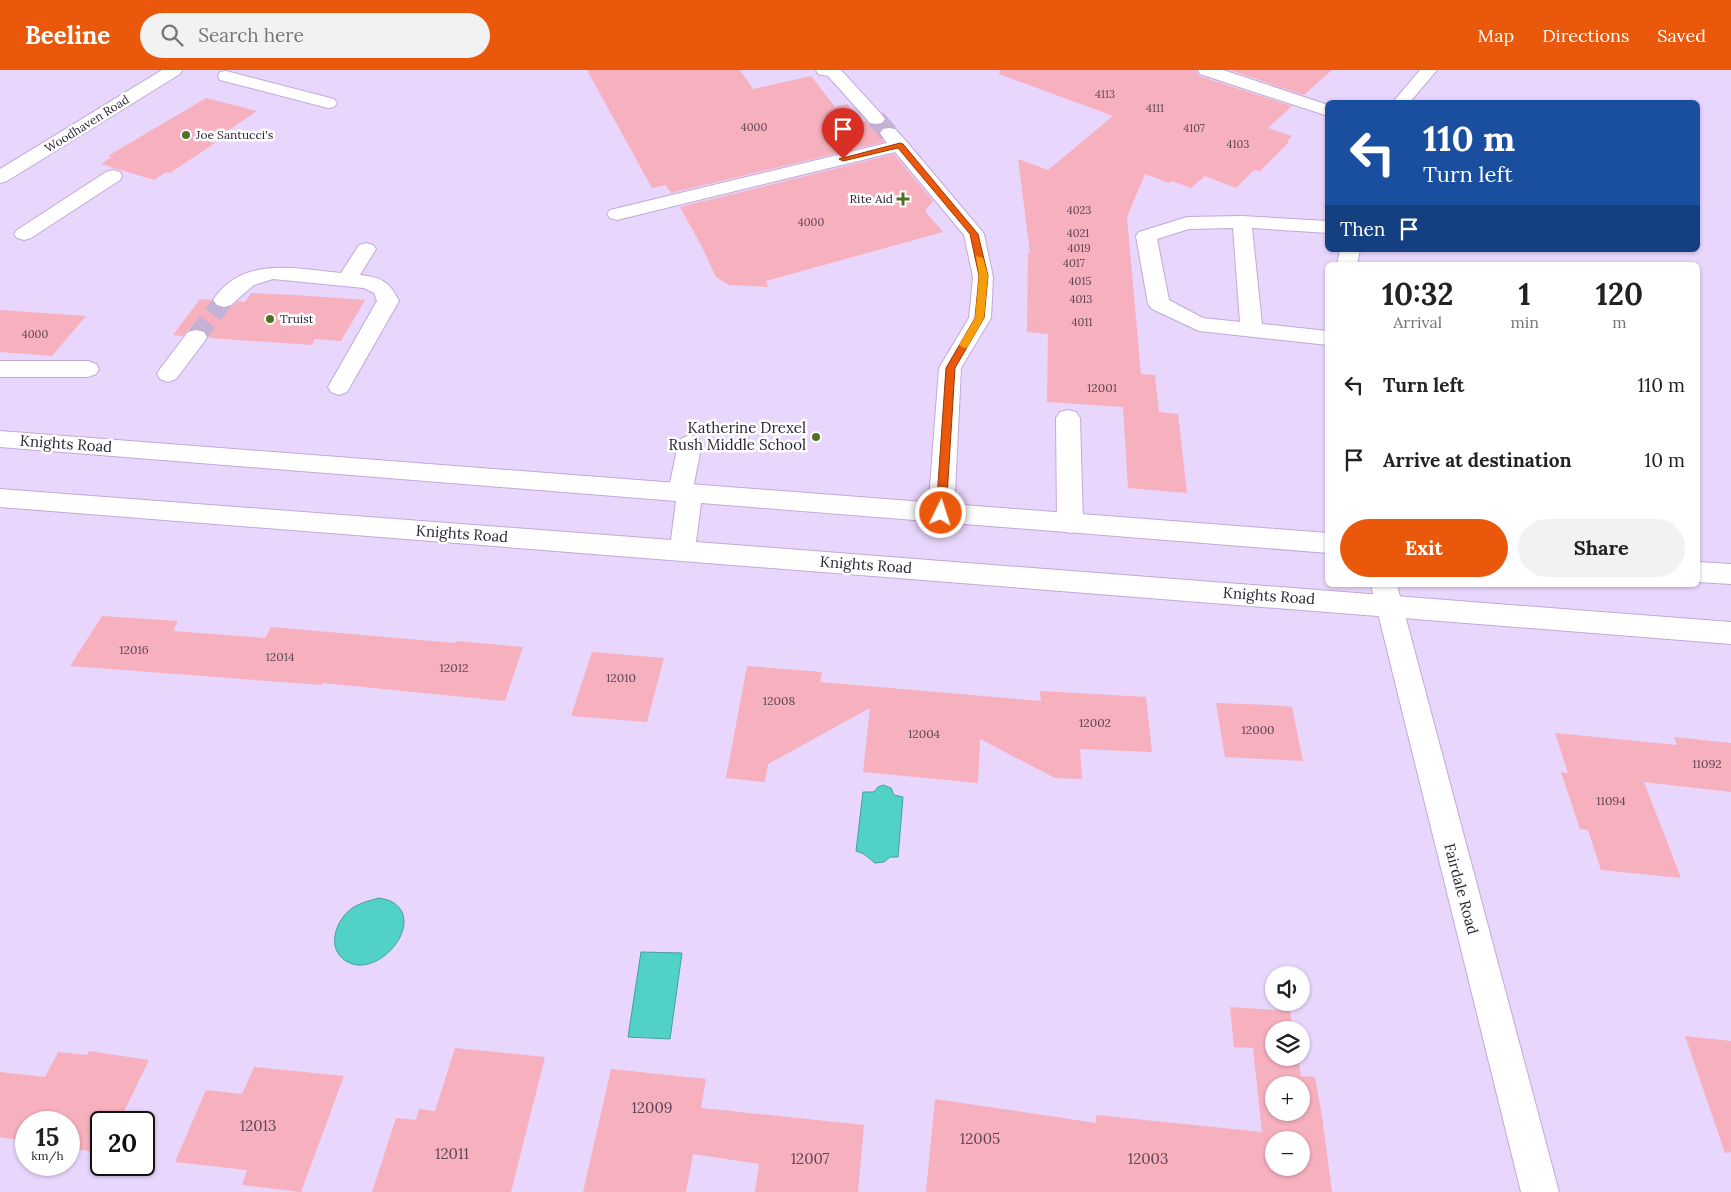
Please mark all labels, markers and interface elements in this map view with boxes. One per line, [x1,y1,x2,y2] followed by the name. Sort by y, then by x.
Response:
[140,13,490,58] search box
[25,20,110,51] text: Beeline
[158,21,186,49] icon: search
[198,23,304,47] text: Search here
[1478,24,1514,47] text: Map
[1542,24,1629,47] text: Directions
[1657,24,1706,47] text: Saved
[1095,87,1115,101] house number: 4113
[42,92,132,156] street label: Woodhaven Road
[1146,101,1164,115] house number: 4111
[822,108,864,159] pin
[829,115,857,143] icon: arrive
[1423,116,1515,161] text: 110 m
[741,120,767,134] house number: 4000
[1340,120,1405,185] icon: left
[1183,121,1205,135] house number: 4107
[195,127,274,142] place label: Joe Santucci's
[180,129,192,141] marker: Joe Santucci's
[1227,137,1249,151] house number: 4103
[1423,160,1513,188] text: Turn left
[850,191,893,206] place label: Rite Aid
[897,193,909,205] marker: Rite Aid
[1067,203,1091,217] house number: 4023
[798,215,824,229] house number: 4000
[1395,215,1423,243] icon: arrive
[1340,217,1385,241] text: Then
[1067,226,1089,240] house number: 4021
[1067,241,1091,255] house number: 4019
[1063,256,1085,270] house number: 4017
[1069,274,1091,288] house number: 4015
[1382,275,1453,313] text: 10:32
[1519,275,1531,313] text: 1
[1596,275,1643,313] text: 120
[1070,292,1092,306] house number: 4013
[280,311,314,326] place label: Truist
[1393,312,1442,332] text: Arrival
[1510,312,1539,332] text: min
[1612,312,1627,332] text: m
[264,313,276,325] marker: Truist
[1072,315,1092,329] house number: 4011
[22,327,48,341] house number: 4000
[1340,371,1368,399] icon: left
[1383,373,1464,397] text: Turn left
[1637,373,1685,397] text: 110 m
[1087,380,1117,395] house number: 12001
[669,418,806,454] place label: Katherine Drexel Rush Middle School
[19,431,113,456] street label: Knights Road
[810,431,822,443] marker: Katherine Drexel Rush Middle School
[1340,446,1368,474] icon: arrive
[1383,448,1572,472] text: Arrive at destination
[1644,448,1685,472] text: 10 m
[914,486,966,538] position arrow
[1340,519,1508,577] button: Exit
[1518,519,1685,577] button: Share
[415,521,509,546] street label: Knights Road
[819,552,913,577] street label: Knights Road
[1222,583,1316,608] street label: Knights Road
[119,642,149,657] house number: 12016
[265,649,295,664] house number: 12014
[439,660,469,675] house number: 12012
[606,670,636,685] house number: 12010
[763,693,795,708] house number: 12008
[1079,715,1111,730] house number: 12002
[1241,722,1275,737] house number: 12000
[908,726,941,741] house number: 12004
[1692,756,1722,771] house number: 11092
[1596,793,1626,808] house number: 11094
[1440,841,1483,937] street label: Fairdale Road
[1265,966,1310,1176] map controls
[1265,966,1310,1011] button: sound
[1265,1021,1310,1066] button: layers
[1265,1076,1310,1121] button: +
[632,1098,672,1117] house number: 12009
[90,1111,155,1176] speed limit sign: 20
[240,1116,276,1135] house number: 12013
[36,1121,59,1153] text: 15
[960,1129,1000,1148] house number: 12005
[1265,1131,1310,1176] button: −
[435,1144,469,1163] house number: 12011
[31,1148,64,1163] text: km/h
[791,1149,829,1168] house number: 12007
[1128,1149,1168,1168] house number: 12003

